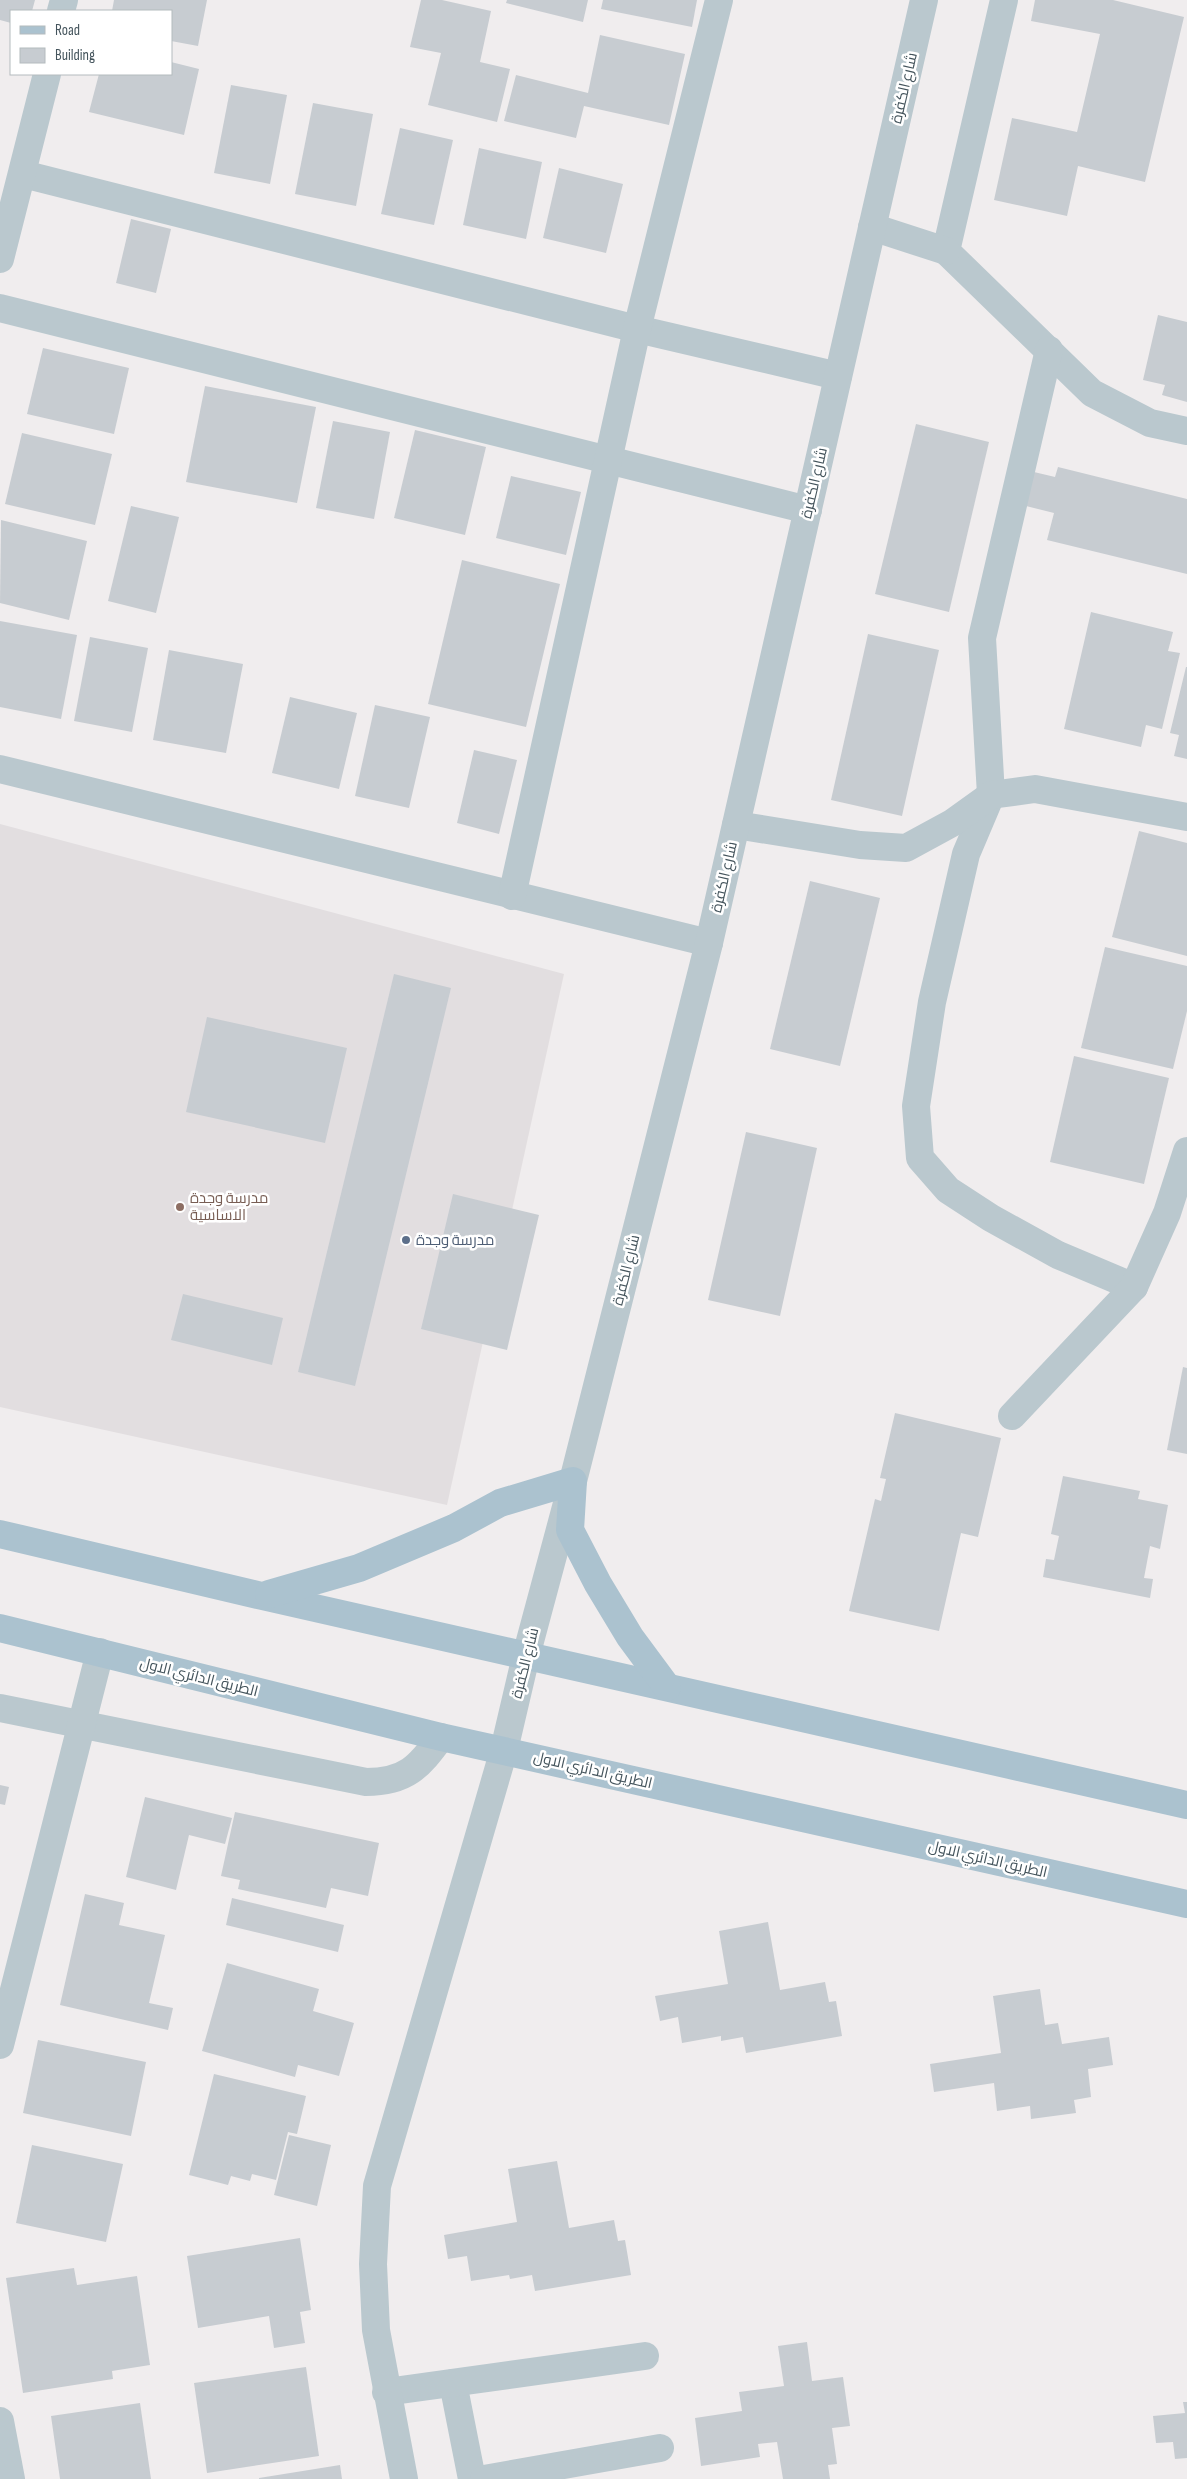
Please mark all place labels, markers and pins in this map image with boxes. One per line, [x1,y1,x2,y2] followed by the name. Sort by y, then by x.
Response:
[190,1189,268,1225] place label: مدرسة وجدة الاساسية
[174,1201,186,1213] marker: مدرسة وجدة الاساسية
[416,1231,494,1250] place label: مدرسة وجدة
[400,1234,412,1246] marker: مدرسة وجدة

